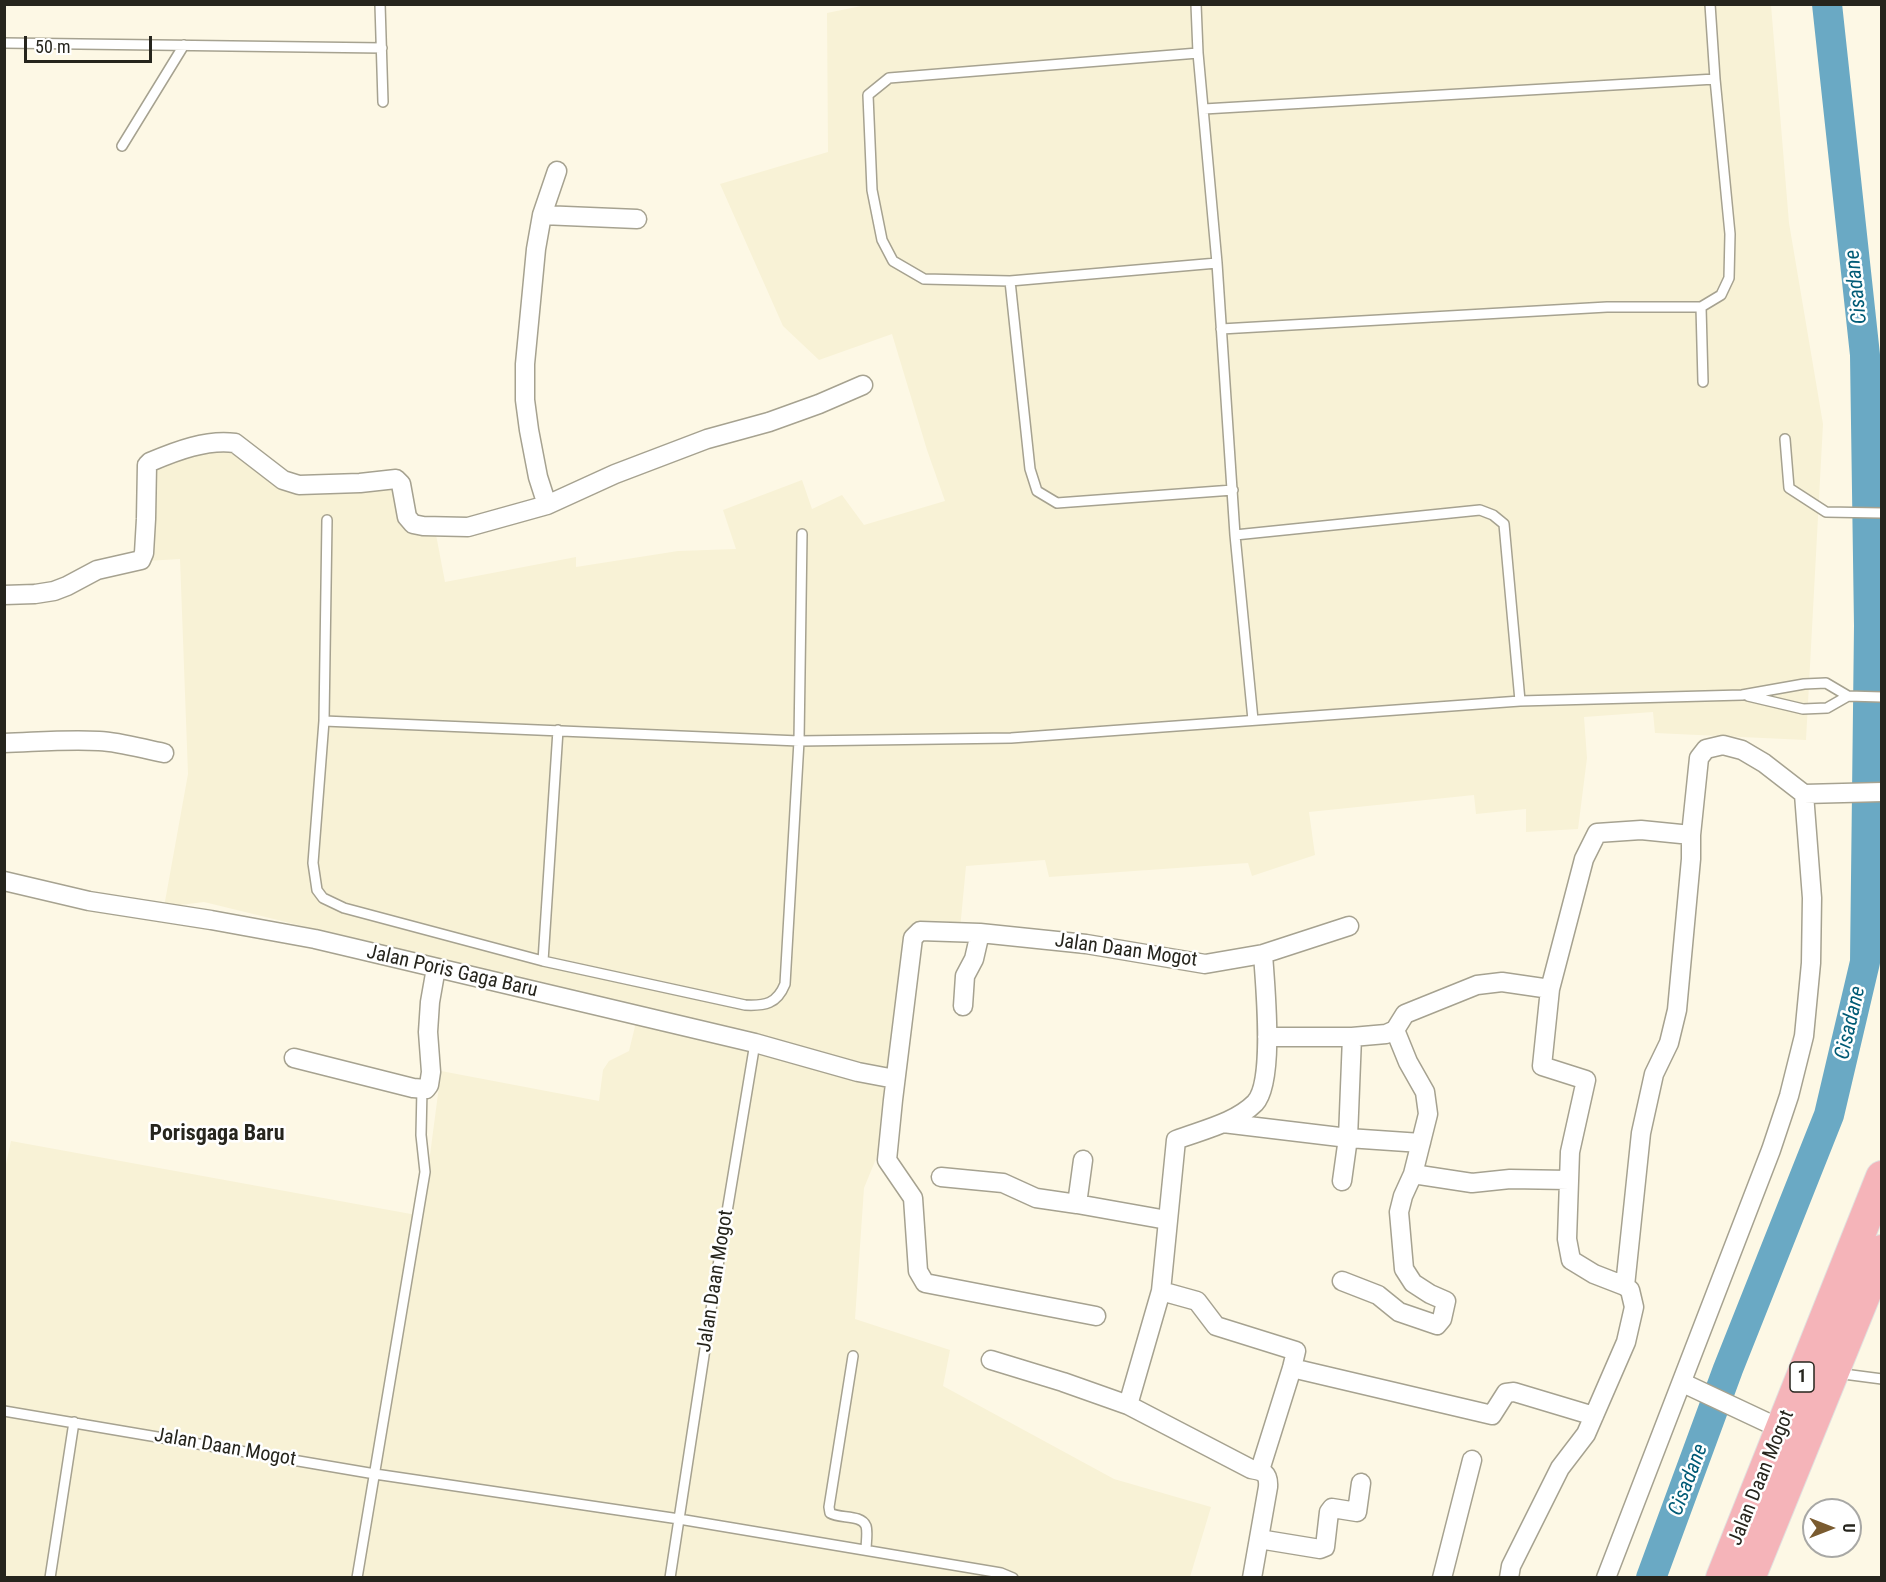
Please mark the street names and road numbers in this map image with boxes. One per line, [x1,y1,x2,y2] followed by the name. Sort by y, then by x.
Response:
[1053,929,1199,973] street label: Jalan Daan Mogot
[364,941,540,1003] street label: Jalan Poris Gaga Baru
[693,1208,739,1354] street label: Jalan Daan Mogot
[1790,1362,1814,1392] road number: 1
[1724,1407,1800,1549] street label: Jalan Daan Mogot
[152,1424,298,1472] street label: Jalan Daan Mogot

